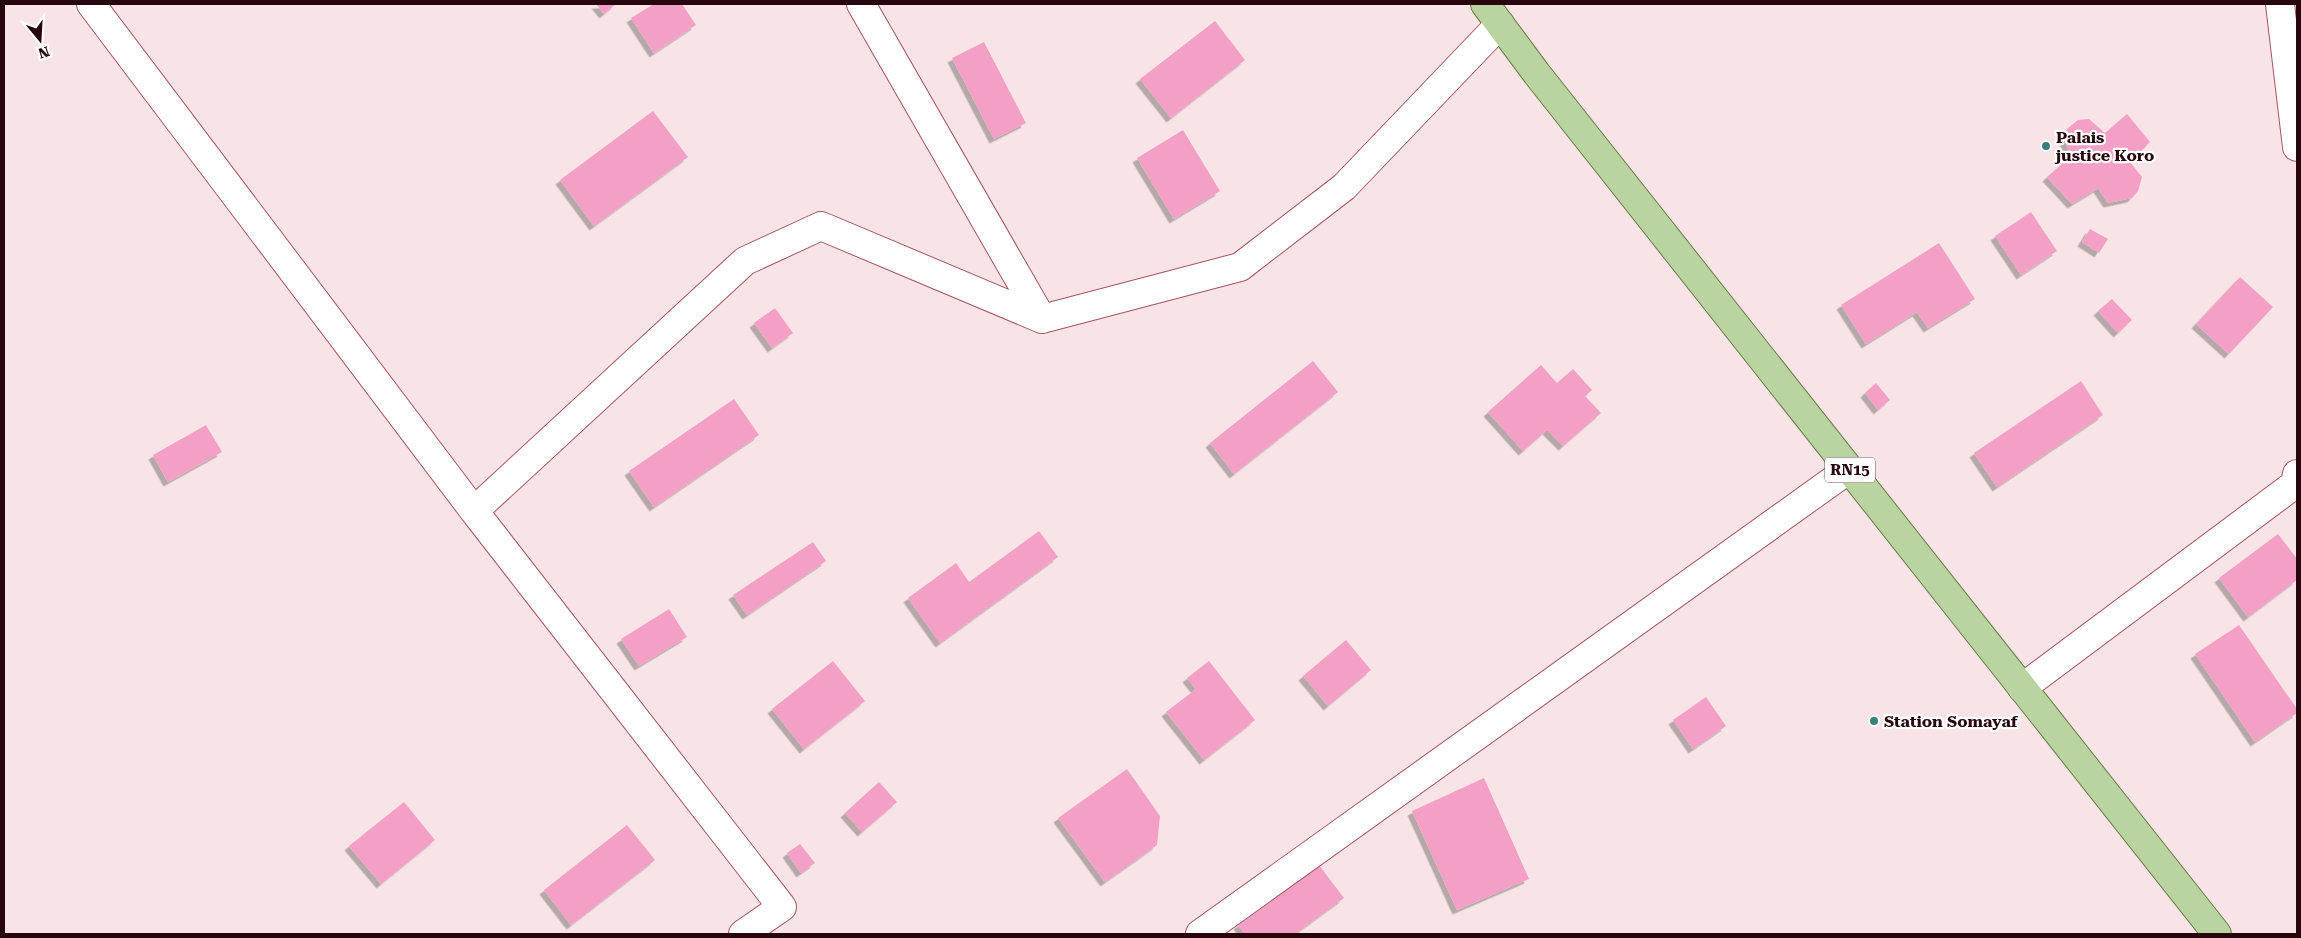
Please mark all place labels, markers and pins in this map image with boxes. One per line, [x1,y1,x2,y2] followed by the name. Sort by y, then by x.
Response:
[2054,128,2154,165] place label: Palais justice Koro
[2040,140,2052,152] marker: Palais justice Koro
[1884,712,2019,731] place label: Station Somayaf
[1868,715,1880,727] marker: Station Somayaf

